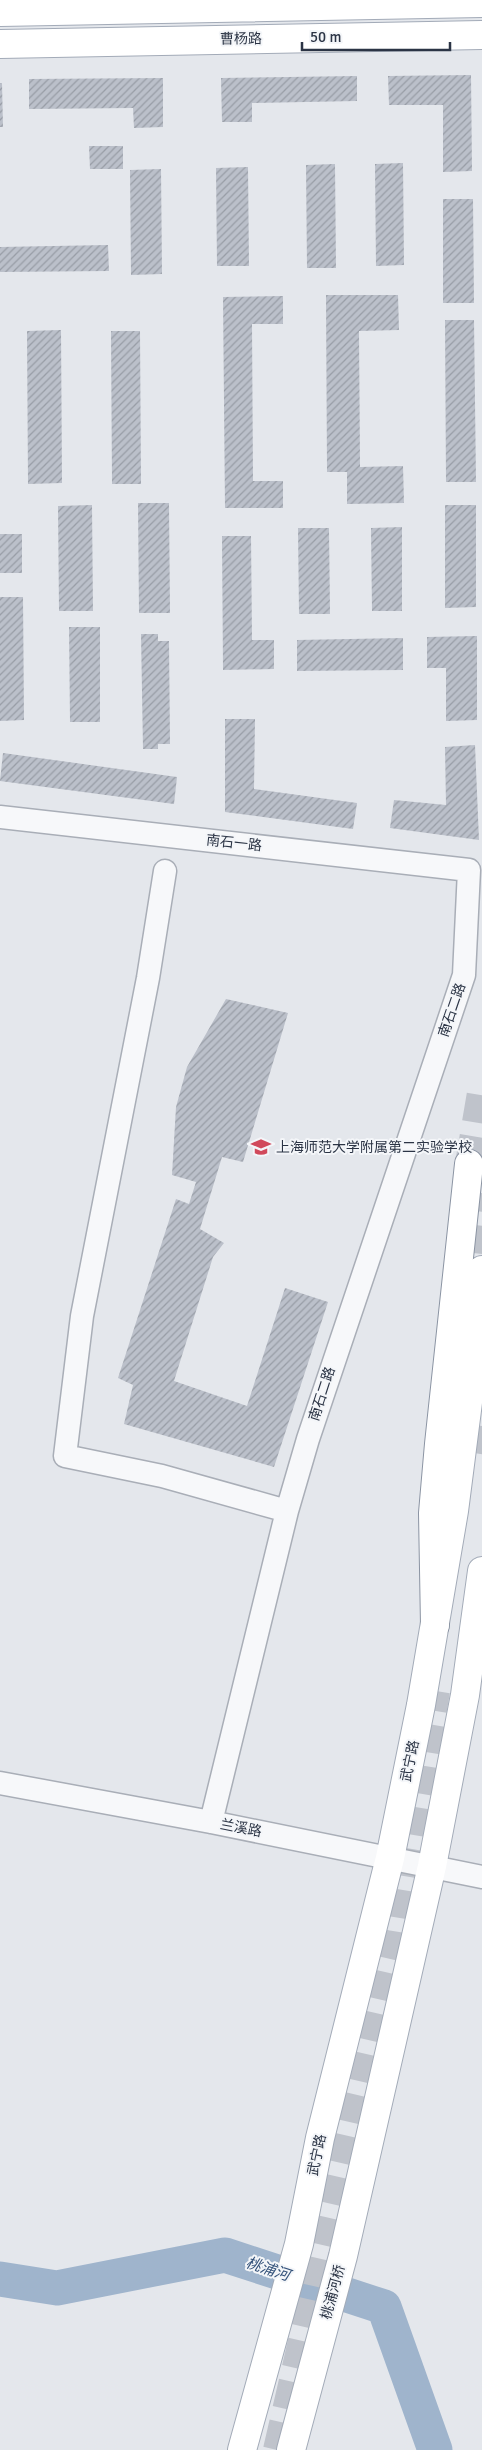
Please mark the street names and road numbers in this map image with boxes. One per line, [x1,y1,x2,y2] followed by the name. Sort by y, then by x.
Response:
[220,30,262,48] street label: 曹杨路
[205,832,263,854] street label: 南石一路
[435,981,469,1039] street label: 南石二路
[305,1365,339,1423] street label: 南石二路
[397,1739,423,1783] street label: 武宁路
[219,1816,263,1840] street label: 兰溪路
[304,2133,330,2177] street label: 武宁路
[318,2263,348,2321] street label: 桃浦河桥

